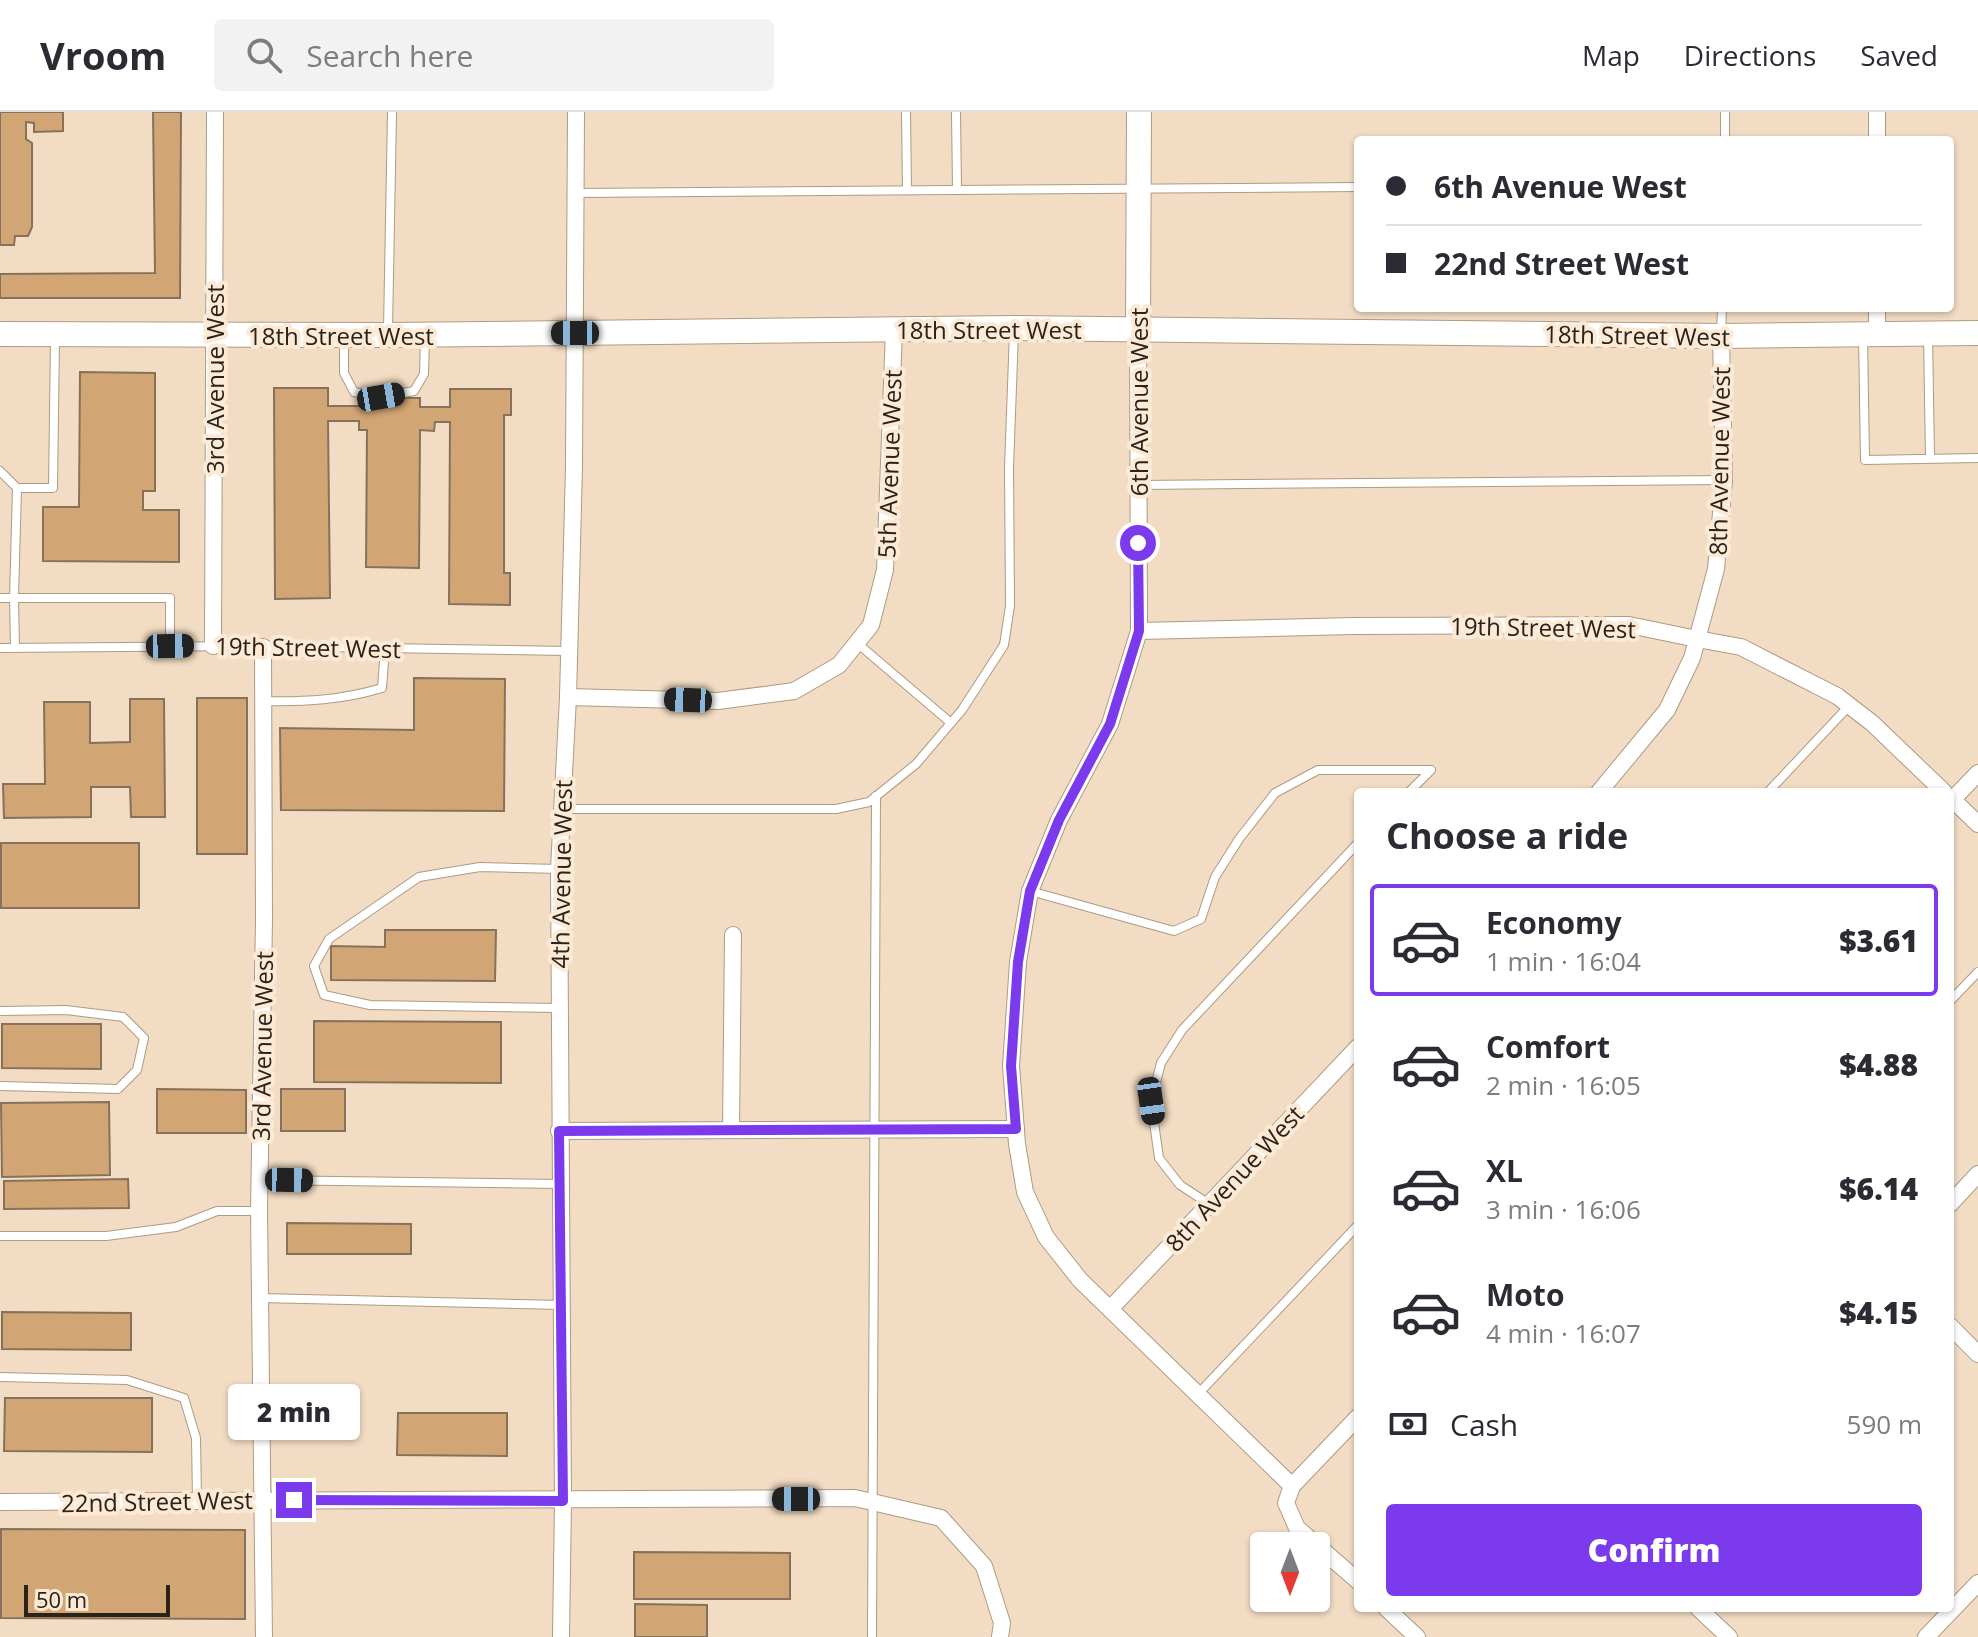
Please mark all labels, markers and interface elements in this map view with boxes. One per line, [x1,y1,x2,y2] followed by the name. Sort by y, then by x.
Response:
[214,19,774,91] search box
[40,29,166,81] text: Vroom
[242,33,286,77] icon: search
[306,35,473,76] text: Search here
[1582,36,1640,74] text: Map
[1684,36,1816,74] text: Directions
[1860,36,1938,74] text: Saved
[1434,166,1687,207] text: 6th Avenue West
[1434,243,1689,284] text: 22nd Street West
[198,284,231,474] street label: 3rd Avenue West
[1122,308,1155,496] street label: 6th Avenue West
[896,313,1082,346] street label: 18th Street West
[1544,317,1730,353] street label: 18th Street West
[248,319,434,352] street label: 18th Street West
[551,321,599,345] car
[1701,366,1737,556] street label: 8th Avenue West
[869,369,909,559] street label: 5th Avenue West
[355,381,407,413] car
[1120,525,1156,561] route start
[1450,609,1636,645] street label: 19th Street West
[215,629,401,665] street label: 19th Street West
[146,634,194,658] car
[664,687,712,713] car
[543,779,579,969] street label: 4th Avenue West
[1386,811,1628,860] text: Choose a ride
[1486,902,1622,943] text: Economy
[1390,904,1462,976] icon: car
[1839,920,1918,961] text: $3.61
[1486,943,1641,979] text: 1 min · 16:04
[244,951,280,1141] street label: 3rd Avenue West
[1486,1026,1610,1067] text: Comfort
[1390,1028,1462,1100] icon: car
[1839,1044,1918,1085] text: $4.88
[1486,1067,1641,1103] text: 2 min · 16:05
[1136,1076,1166,1126] car
[1158,1098,1310,1258] street label: 8th Avenue West
[1486,1150,1523,1191] text: XL
[1390,1152,1462,1224] icon: car
[265,1168,313,1192] car
[1839,1168,1918,1209] text: $6.14
[1486,1191,1641,1227] text: 3 min · 16:06
[1486,1274,1564,1315] text: Moto
[1390,1276,1462,1348] icon: car
[1839,1292,1918,1333] text: $4.15
[1486,1315,1641,1351] text: 4 min · 16:07
[228,1384,360,1440] callout: 2 min
[257,1394,331,1430] text: 2 min
[1386,1402,1430,1446] icon: cash
[1450,1404,1518,1445] text: Cash
[1847,1406,1922,1442] text: 590 m
[276,1482,312,1518] route end
[61,1483,253,1519] street label: 22nd Street West
[772,1487,820,1511] car
[1386,1504,1922,1596] button: Confirm
[1250,1532,1330,1612] north arrow
[1250,1532,1330,1612] map controls
[24,1581,170,1617] scale bar
[36,1584,87,1614] text: 50 m

